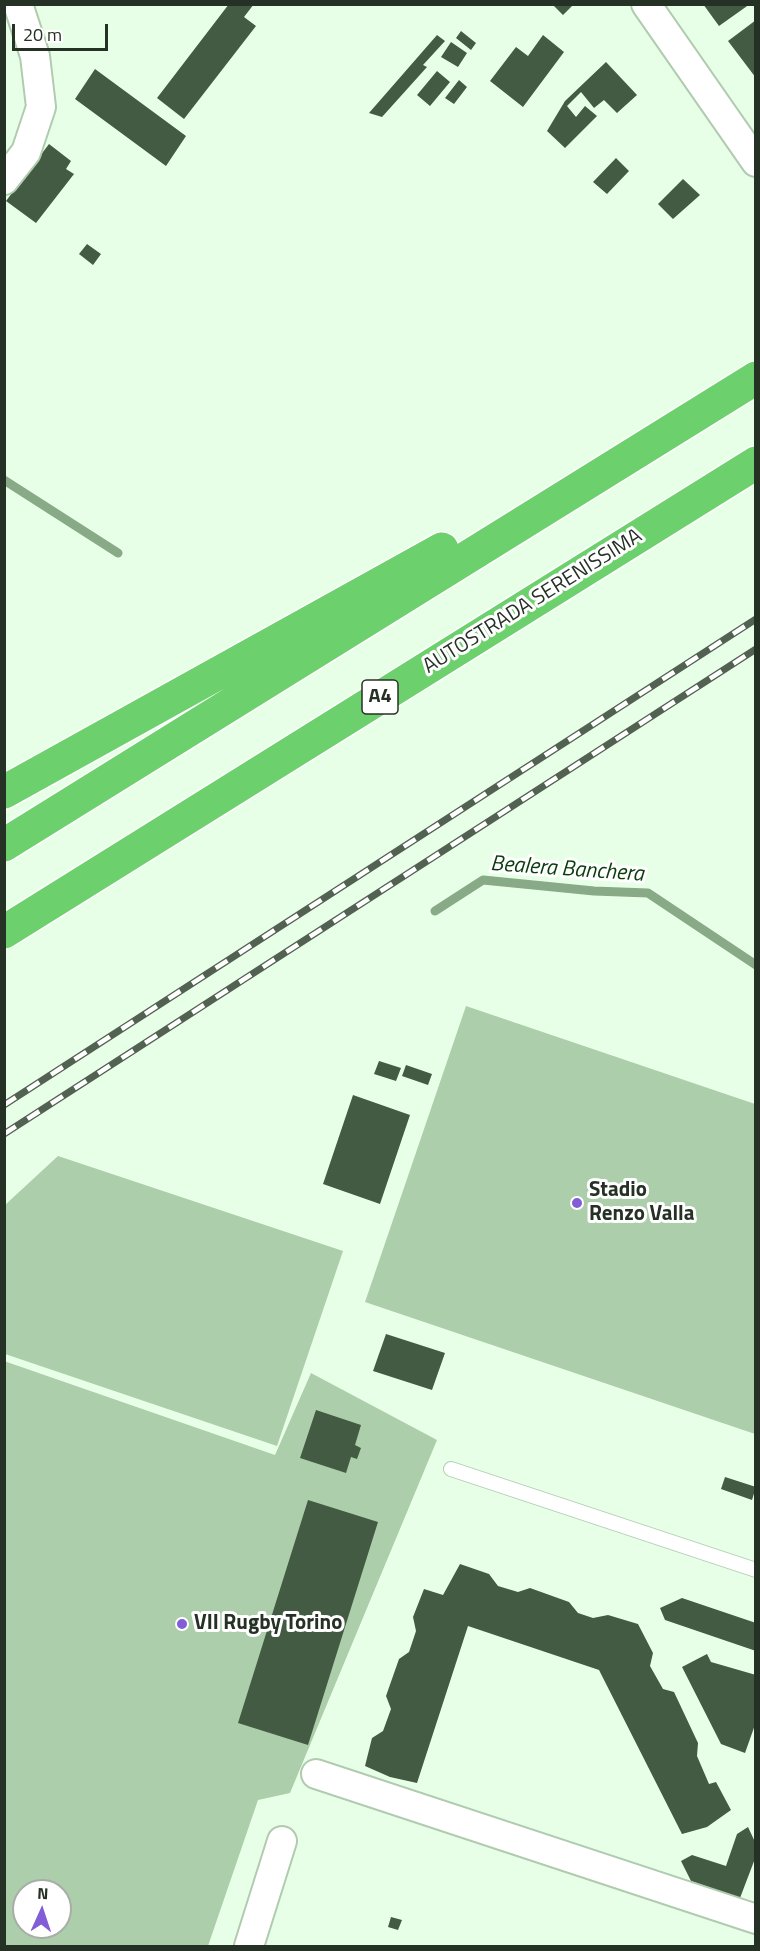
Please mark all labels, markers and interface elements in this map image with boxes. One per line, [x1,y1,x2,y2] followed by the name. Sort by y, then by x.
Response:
[15,12,111,50] scale bar
[23,21,62,48] text: 20 m
[419,524,647,680] street label: AUTOSTRADA SERENISSIMA
[362,680,398,714] road number: A4
[489,851,645,889] water label: Bealera Banchera
[589,1178,694,1228] place label: Stadio Renzo Valla
[570,1196,584,1210] marker: Stadio Renzo Valla
[194,1611,342,1637] place label: VII Rugby Torino
[175,1617,189,1631] marker: VII Rugby Torino
[12,1879,72,1939] north arrow
[37,1881,49,1905] text: N

